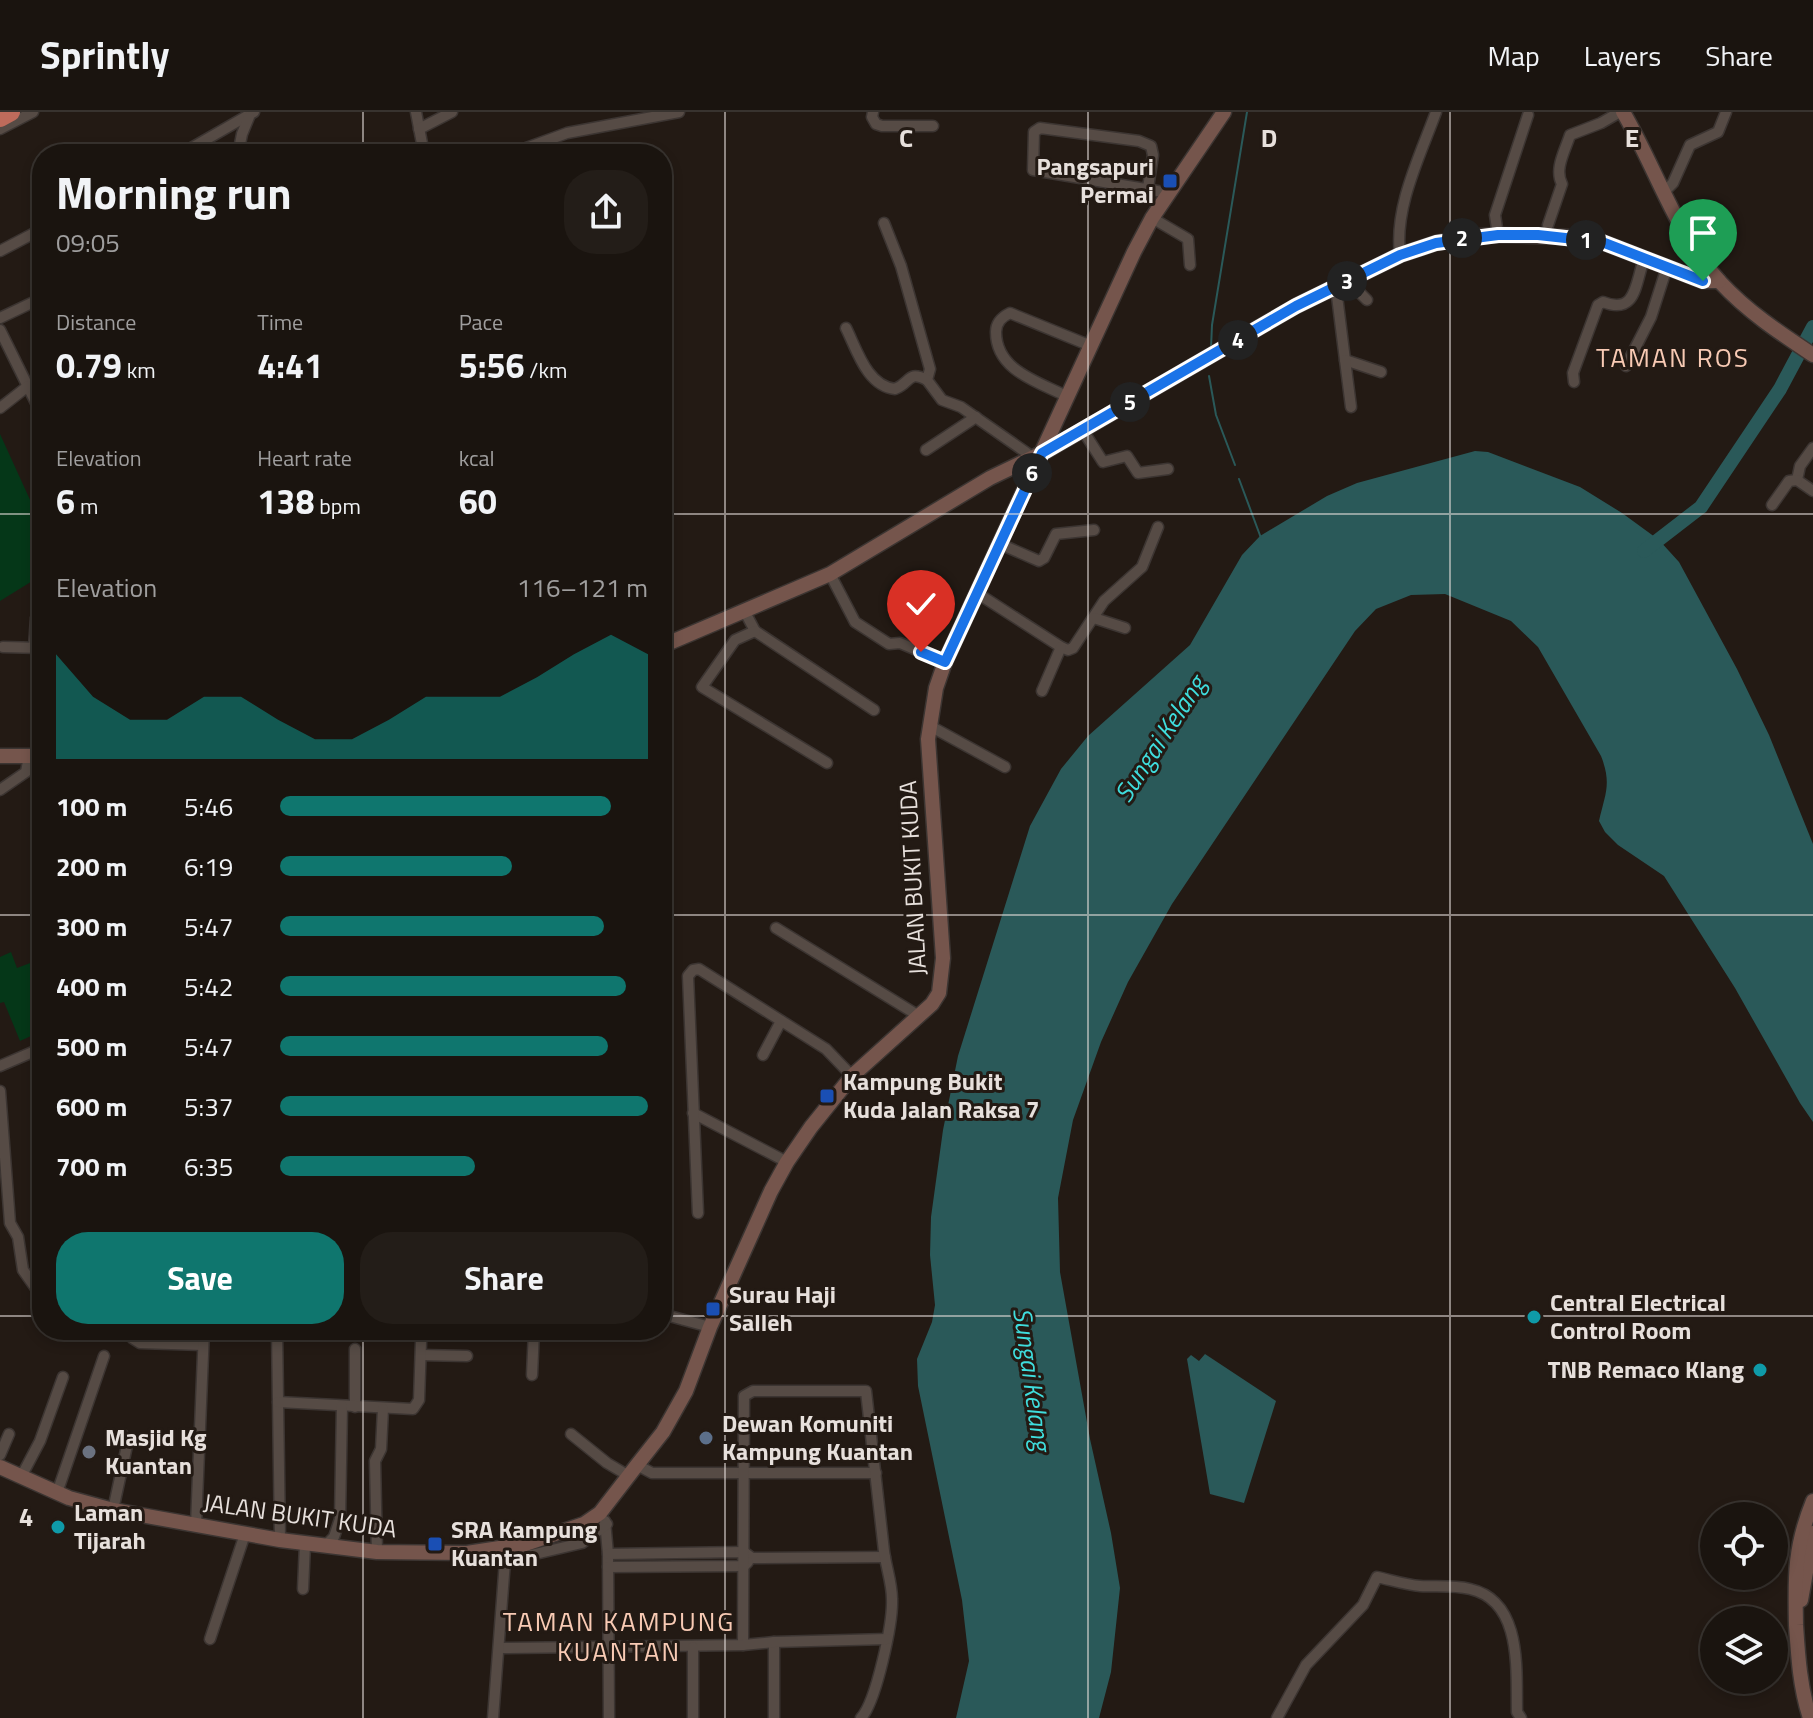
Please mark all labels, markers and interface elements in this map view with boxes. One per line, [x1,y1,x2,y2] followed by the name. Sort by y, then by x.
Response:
[40,26,169,84] text: Sprintly
[1487,34,1540,77] text: Map
[1584,34,1661,77] text: Layers
[1705,34,1773,77] text: Share
[899,118,913,157] text: C
[1261,118,1277,157] text: D
[1625,118,1639,157] text: E
[1037,148,1154,212] place label: Pangsapuri Permai
[56,159,292,226] text: Morning run
[564,170,648,254] button: share
[1161,172,1179,190] marker: Pangsapuri Permai
[1669,199,1737,281] pin
[1681,211,1725,255] icon: arrive
[1442,218,1482,258] pin: 2
[1566,220,1606,260] pin: 1
[1456,221,1468,255] text: 2
[56,223,120,262] text: 09:05
[1580,223,1592,257] text: 1
[1327,261,1367,301] pin: 3
[1341,264,1353,298] text: 3
[56,305,136,339] text: Distance
[257,305,303,339] text: Time
[459,305,503,339] text: Pace
[1218,320,1258,360] pin: 4
[1232,323,1244,357] text: 4
[1596,338,1750,377] district label: TAMAN ROS
[56,339,122,391] text: 0.79
[257,339,323,391] text: 4:41
[459,339,524,391] text: 5:56
[122,353,156,387] text: km
[524,353,567,387] text: /km
[1110,382,1150,422] pin: 5
[1124,385,1136,419] text: 5
[56,441,142,475] text: Elevation
[257,441,352,475] text: Heart rate
[459,441,495,475] text: kcal
[1012,453,1052,493] pin: 6
[1026,456,1038,490] text: 6
[56,475,75,527] text: 6
[257,475,314,527] text: 138
[459,475,497,527] text: 60
[75,489,98,523] text: m
[314,489,361,523] text: bpm
[56,568,157,607] text: Elevation
[517,568,648,607] text: 116–121 m
[887,570,955,652] pin
[899,582,943,626] icon: check
[1104,665,1217,810] water label: Sungai Kelang
[889,780,935,976] street label: JALAN BUKIT KUDA
[56,787,127,826] text: 100 m
[184,787,233,826] text: 5:46
[56,847,127,886] text: 200 m
[184,847,233,886] text: 6:19
[56,907,127,946] text: 300 m
[184,907,233,946] text: 5:47
[56,967,127,1006] text: 400 m
[184,967,233,1006] text: 5:42
[56,1027,127,1066] text: 500 m
[184,1027,233,1066] text: 5:47
[843,1063,1039,1127] place label: Kampung Bukit Kuda Jalan Raksa 7
[56,1087,127,1126] text: 600 m
[184,1087,233,1126] text: 5:37
[818,1087,836,1105] marker: Kampung Bukit Kuda Jalan Raksa 7
[56,1147,127,1186] text: 700 m
[184,1147,233,1186] text: 6:35
[56,1232,344,1324] button: Save
[360,1232,648,1324] button: Share
[729,1276,836,1340] place label: Surau Haji Salleh
[1550,1284,1726,1348] place label: Central Electrical Control Room
[704,1300,722,1318] marker: Surau Haji Salleh
[1003,1305,1062,1456] water label: Sungai Kelang
[1525,1308,1543,1326] marker: Central Electrical Control Room
[1548,1351,1744,1387] place label: TNB Remaco Klang
[1751,1361,1769,1379] marker: TNB Remaco Klang
[722,1405,913,1469] place label: Dewan Komuniti Kampung Kuantan
[105,1419,207,1483] place label: Masjid Kg Kuantan
[697,1429,715,1447] marker: Dewan Komuniti Kampung Kuantan
[80,1443,98,1461] marker: Masjid Kg Kuantan
[201,1484,399,1546] street label: JALAN BUKIT KUDA
[74,1494,146,1558] place label: Laman Tijarah
[19,1497,33,1536] text: 4
[1700,1502,1788,1694] map controls
[1700,1502,1788,1590] button: locate
[451,1511,598,1575] place label: SRA Kampung Kuantan
[49,1518,67,1536] marker: Laman Tijarah
[426,1535,444,1553] marker: SRA Kampung Kuantan
[503,1602,735,1671] district label: TAMAN KAMPUNG KUANTAN
[1700,1606,1788,1694] button: layers

